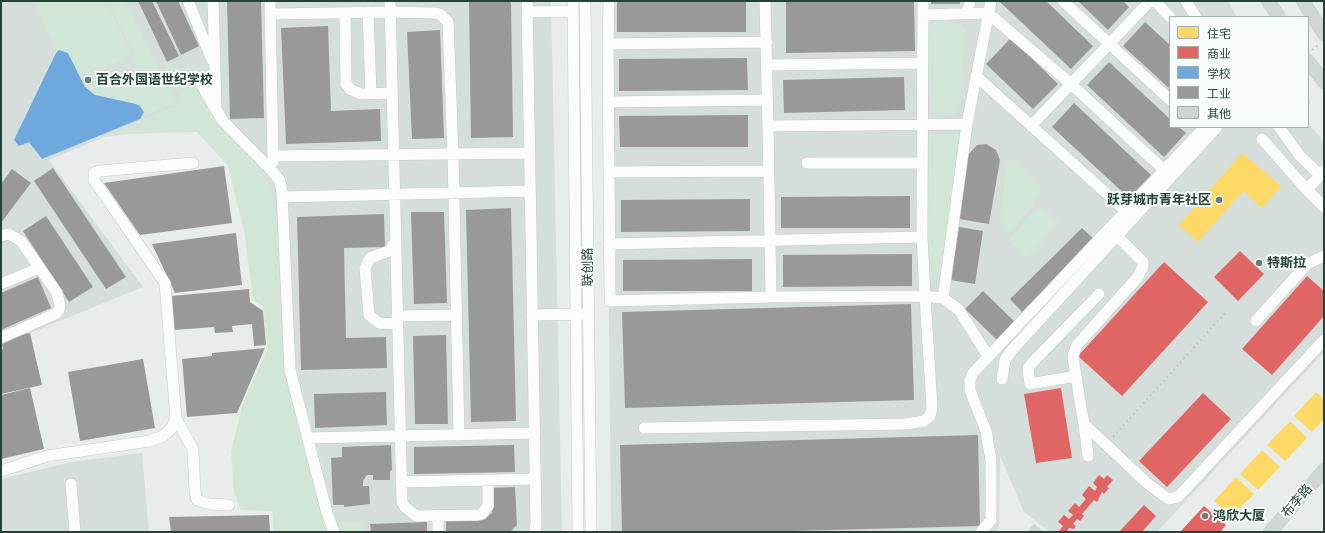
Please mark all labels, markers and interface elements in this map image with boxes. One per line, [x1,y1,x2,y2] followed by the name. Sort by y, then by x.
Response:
[1169,16,1309,128] legend
[1207,27,1231,41] text: 住宅
[1207,47,1231,61] text: 商业
[1207,67,1231,81] text: 学校
[96,72,213,88] place label: 百合外国语世纪学校
[83,75,93,85] marker: 百合外国语世纪学校
[1207,87,1231,101] text: 工业
[1207,107,1231,121] text: 其他
[1107,192,1211,208] place label: 跃芽城市青年社区
[1214,195,1224,205] marker: 跃芽城市青年社区
[580,247,596,287] street label: 联创路
[1267,255,1306,271] place label: 特斯拉
[1254,258,1264,268] marker: 特斯拉
[1278,481,1316,521] street label: 布李路
[1213,508,1265,524] place label: 鸿欣大厦
[1200,511,1210,521] marker: 鸿欣大厦

